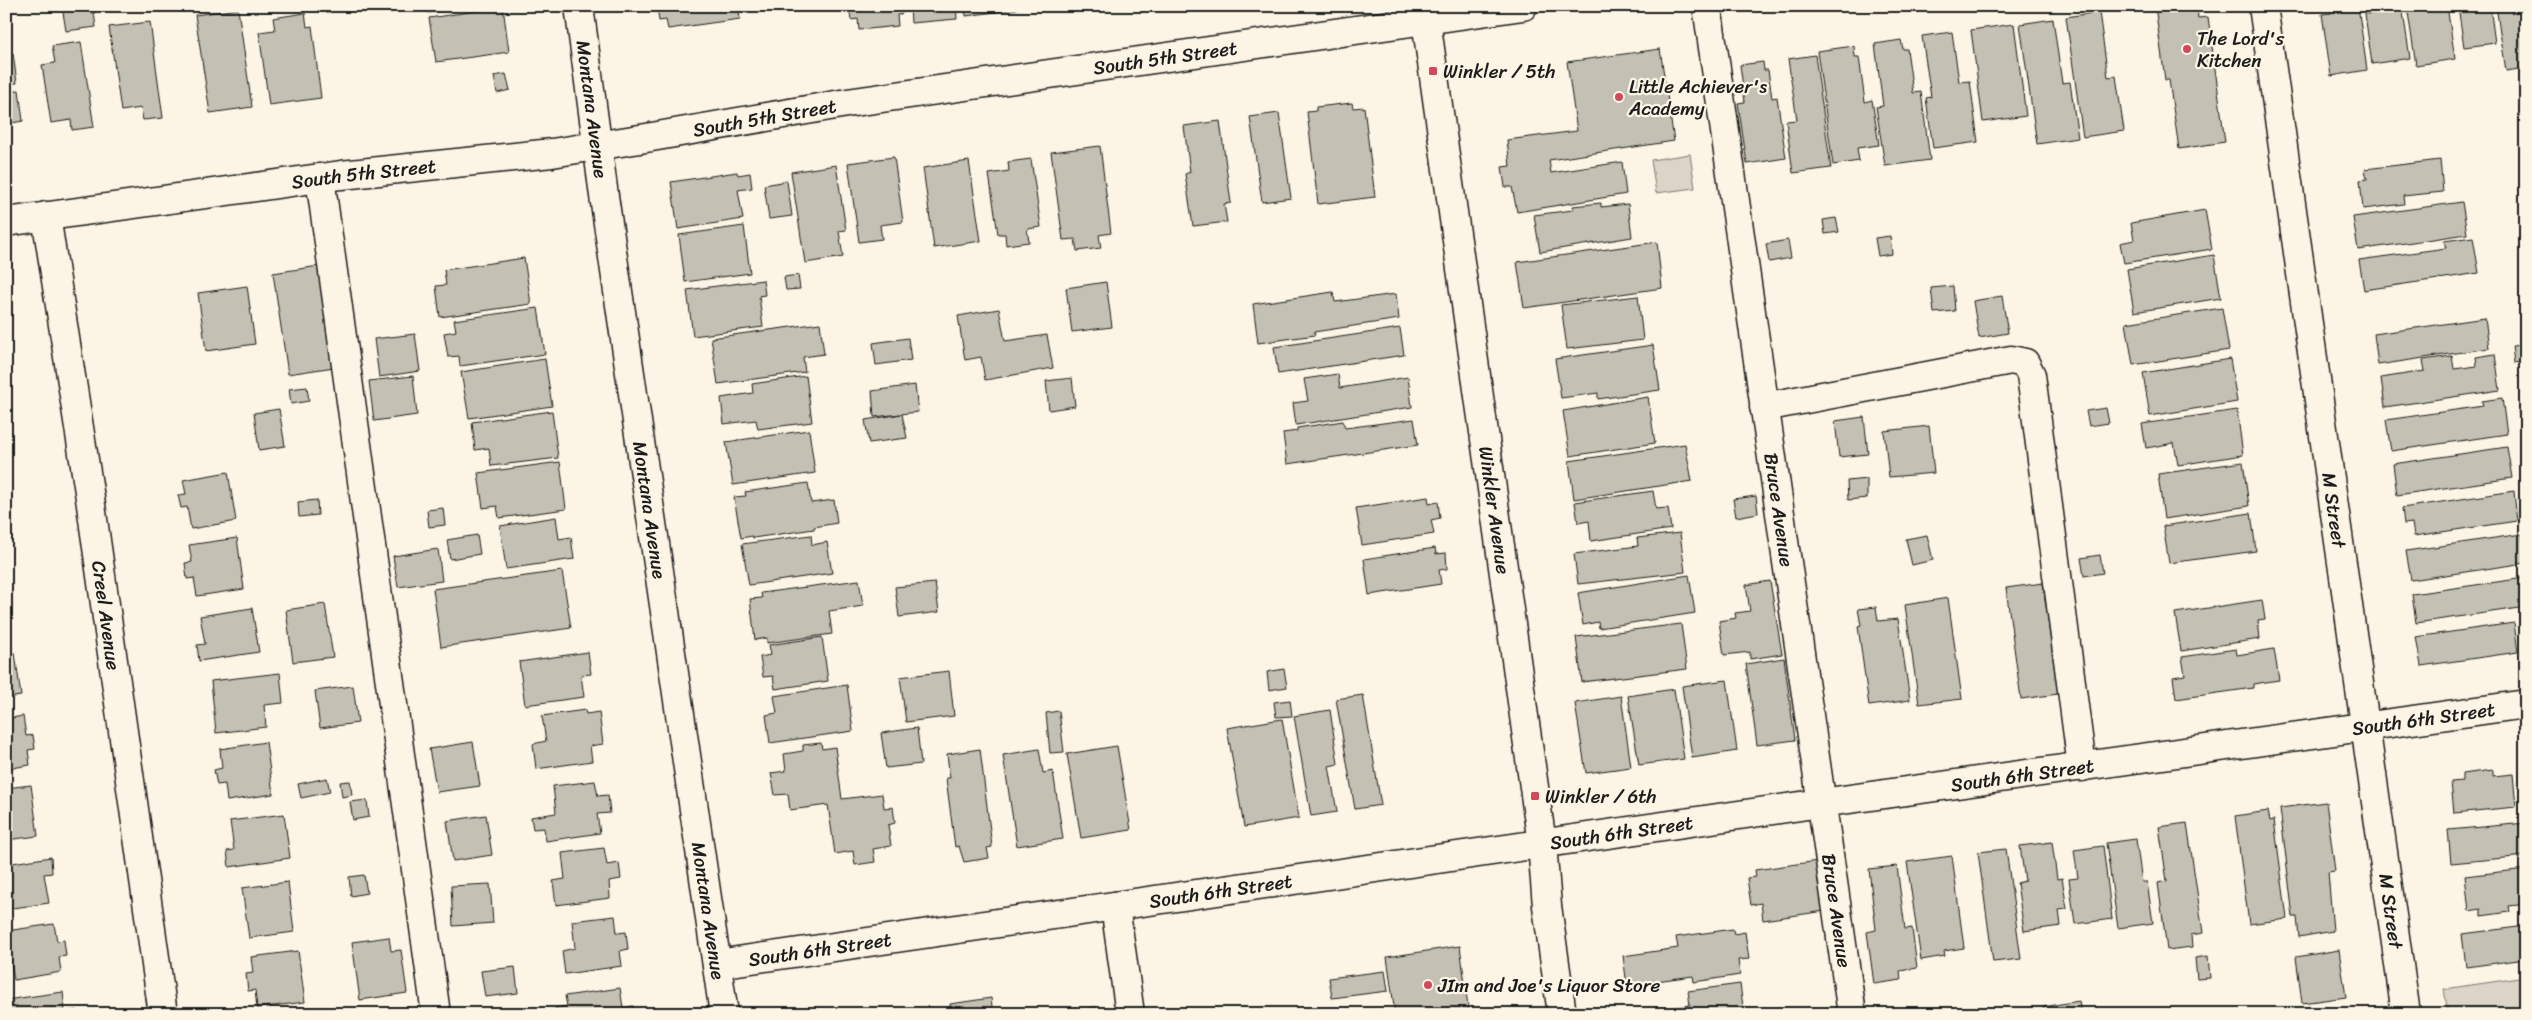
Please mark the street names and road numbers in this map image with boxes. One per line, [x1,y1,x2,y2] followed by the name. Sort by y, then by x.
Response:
[1091,31,1239,84] street label: South 5th Street
[567,38,617,180] street label: Montana Avenue
[690,89,839,147] street label: South 5th Street
[289,149,438,199] street label: South 5th Street
[623,439,676,581] street label: Montana Avenue
[1469,444,1520,576] street label: Winkler Avenue
[1754,451,1804,569] street label: Bruce Avenue
[2312,470,2356,551] street label: M Street
[82,559,130,673] street label: Creel Avenue
[2350,693,2497,745] street label: South 6th Street
[1949,749,2096,802] street label: South 6th Street
[1548,806,1695,859] street label: South 6th Street
[682,840,735,982] street label: Montana Avenue
[1812,852,1861,970] street label: Bruce Avenue
[1147,864,1295,918] street label: South 6th Street
[2369,871,2413,952] street label: M Street
[746,923,894,976] street label: South 6th Street

